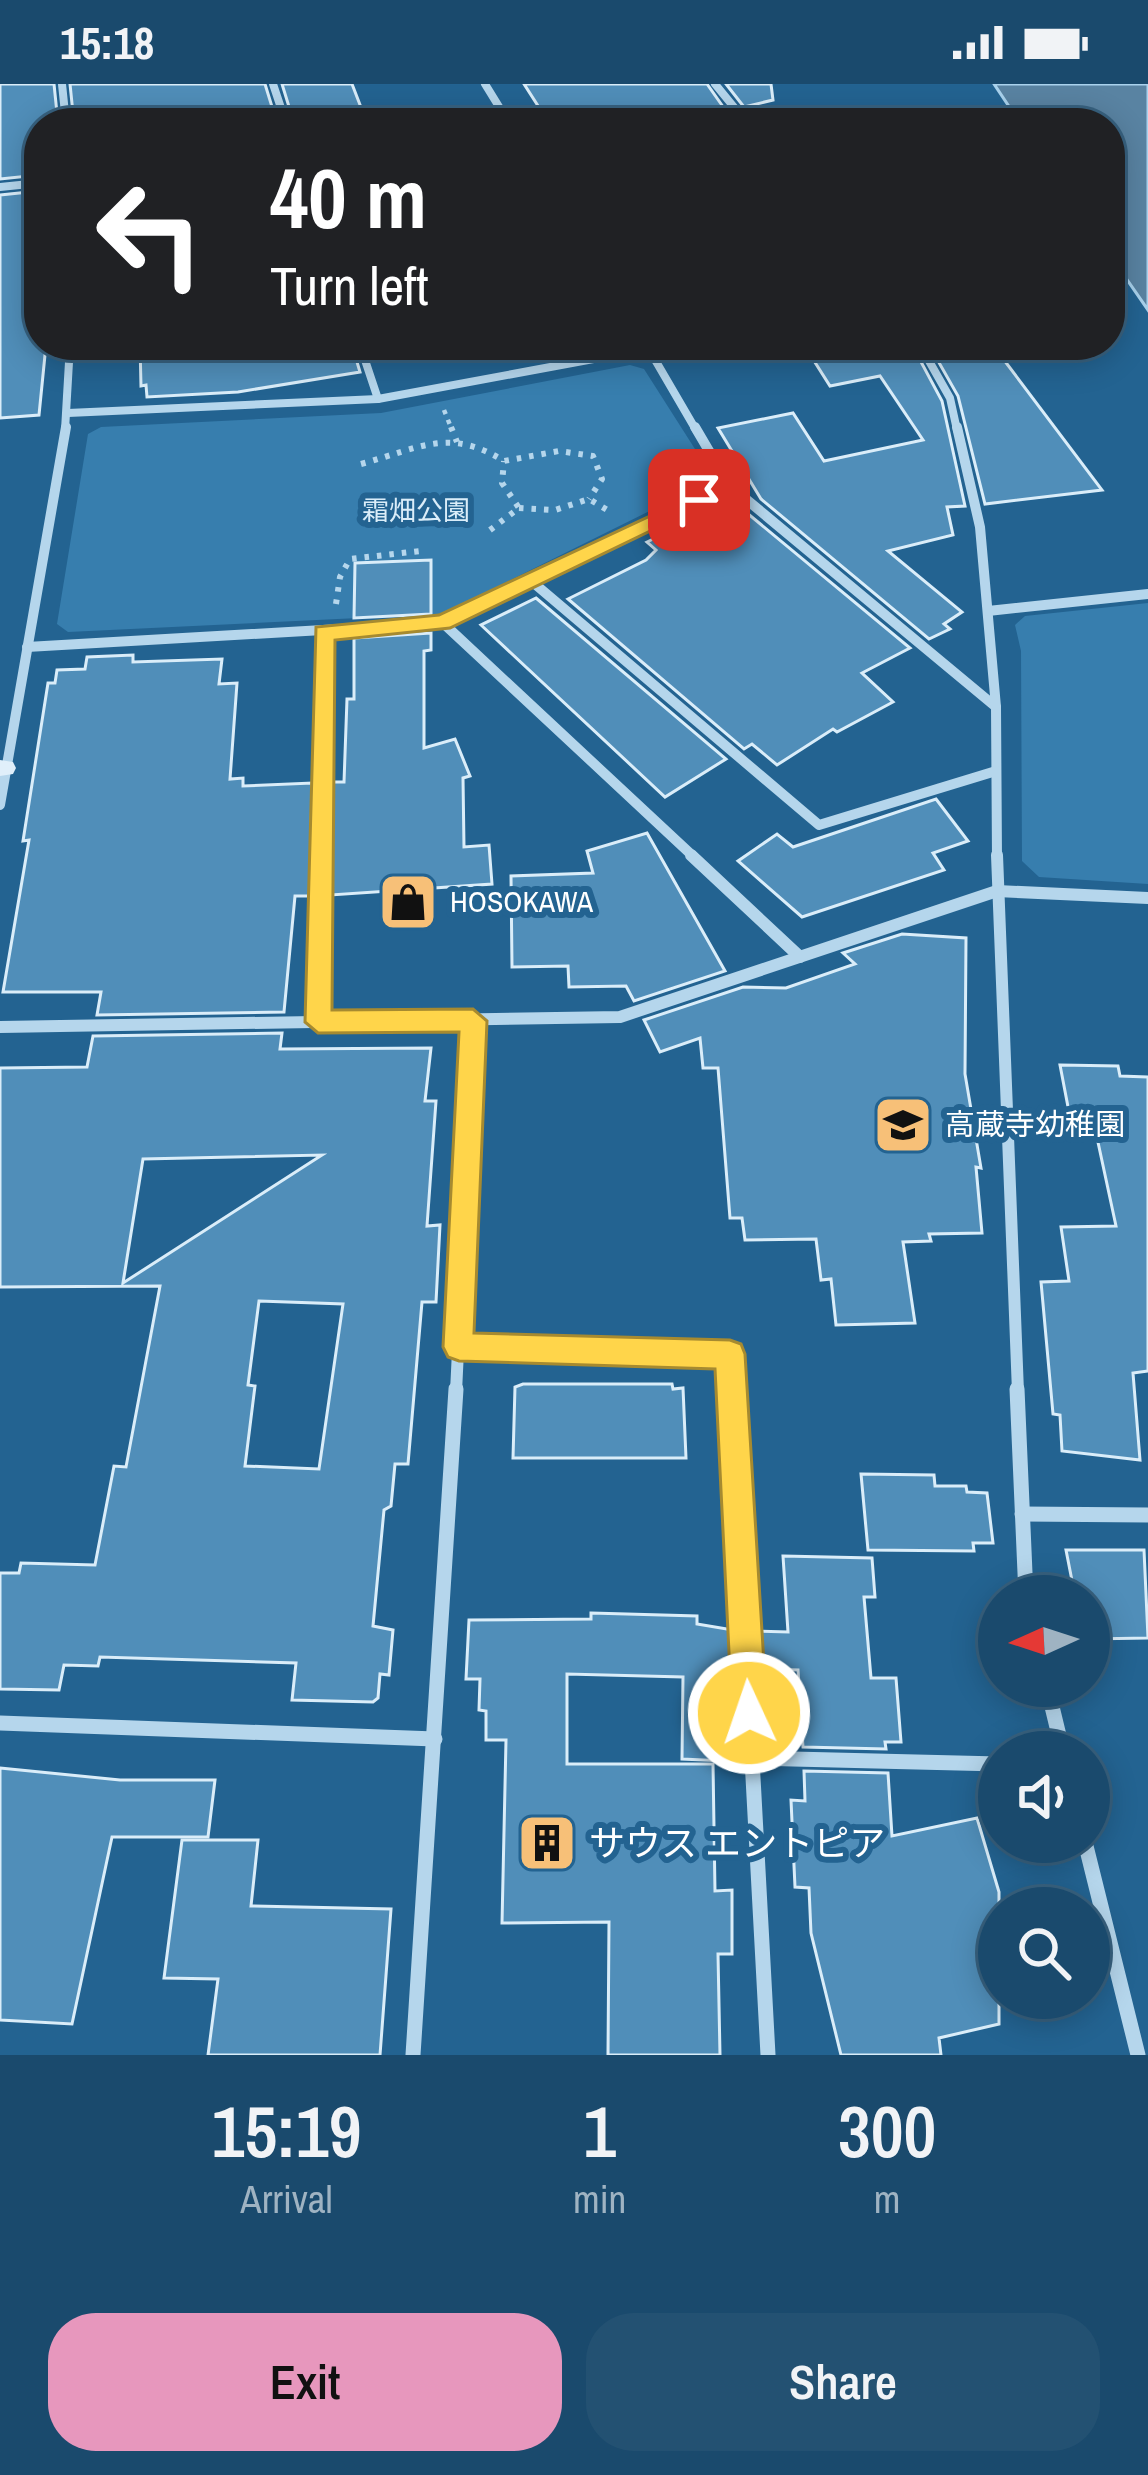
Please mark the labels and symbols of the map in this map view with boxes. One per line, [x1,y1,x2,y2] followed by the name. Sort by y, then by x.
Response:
[648,449,750,551] pin
[362,492,470,528] park label: 霜畑公園
[377,871,439,933] shop icon: HOSOKAWA
[450,881,594,921] place label: HOSOKAWA
[872,1094,934,1156] school or university icon: 高蔵寺幼稚園
[945,1104,1125,1144] place label: 高蔵寺幼稚園
[978,1575,1110,1707] north arrow
[686,1650,812,1776] position arrow
[516,1812,578,1874] building icon: サウス エントピア
[589,1819,885,1867] place label: サウス エントピア

